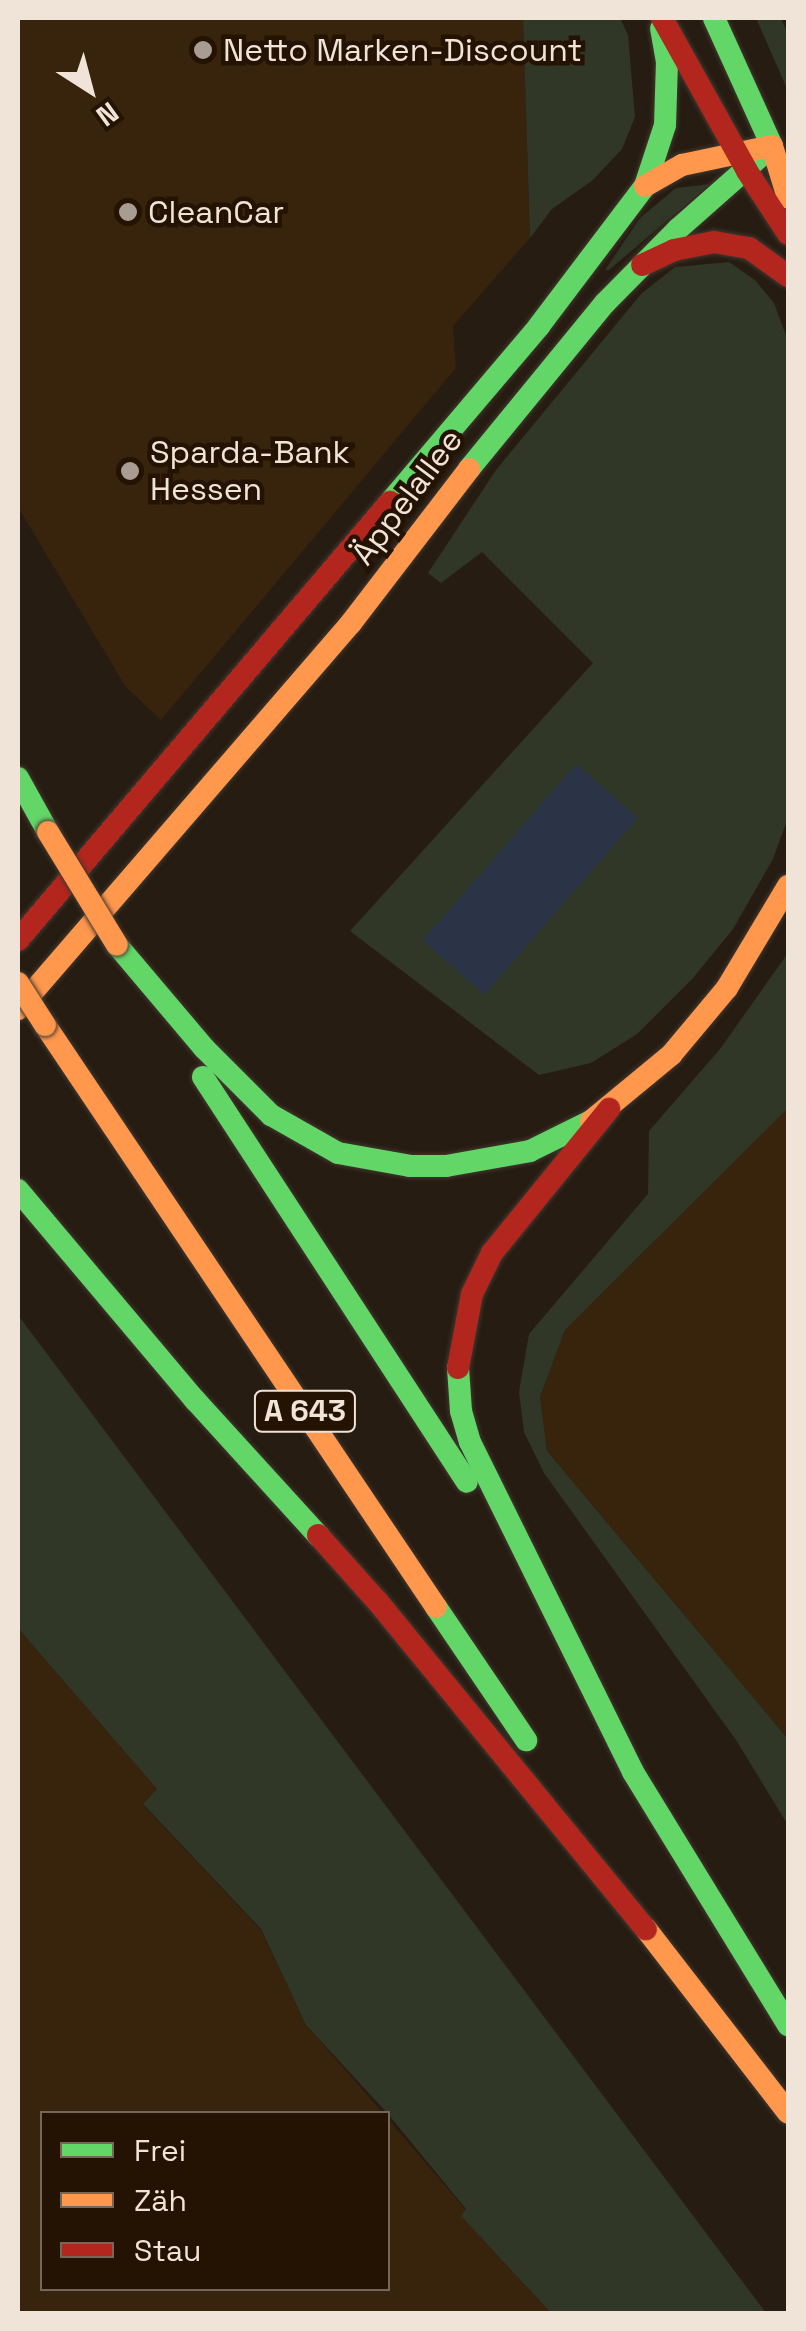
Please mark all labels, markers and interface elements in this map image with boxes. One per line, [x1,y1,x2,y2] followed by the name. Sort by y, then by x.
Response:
[223,31,582,69] place label: Netto Marken-Discount
[192,39,214,61] marker: Netto Marken-Discount
[40,40,140,140] north arrow
[89,94,126,134] text: N
[148,193,284,231] place label: CleanCar
[117,201,139,223] marker: CleanCar
[343,422,471,572] street label: Äppelallee
[150,434,350,509] place label: Sparda-Bank Hessen
[119,460,141,482] marker: Sparda-Bank Hessen
[252,1386,358,1436] road number: A 643
[40,2111,390,2291] legend
[134,2131,186,2170] text: Frei
[134,2181,187,2220] text: Zäh
[134,2231,201,2270] text: Stau

